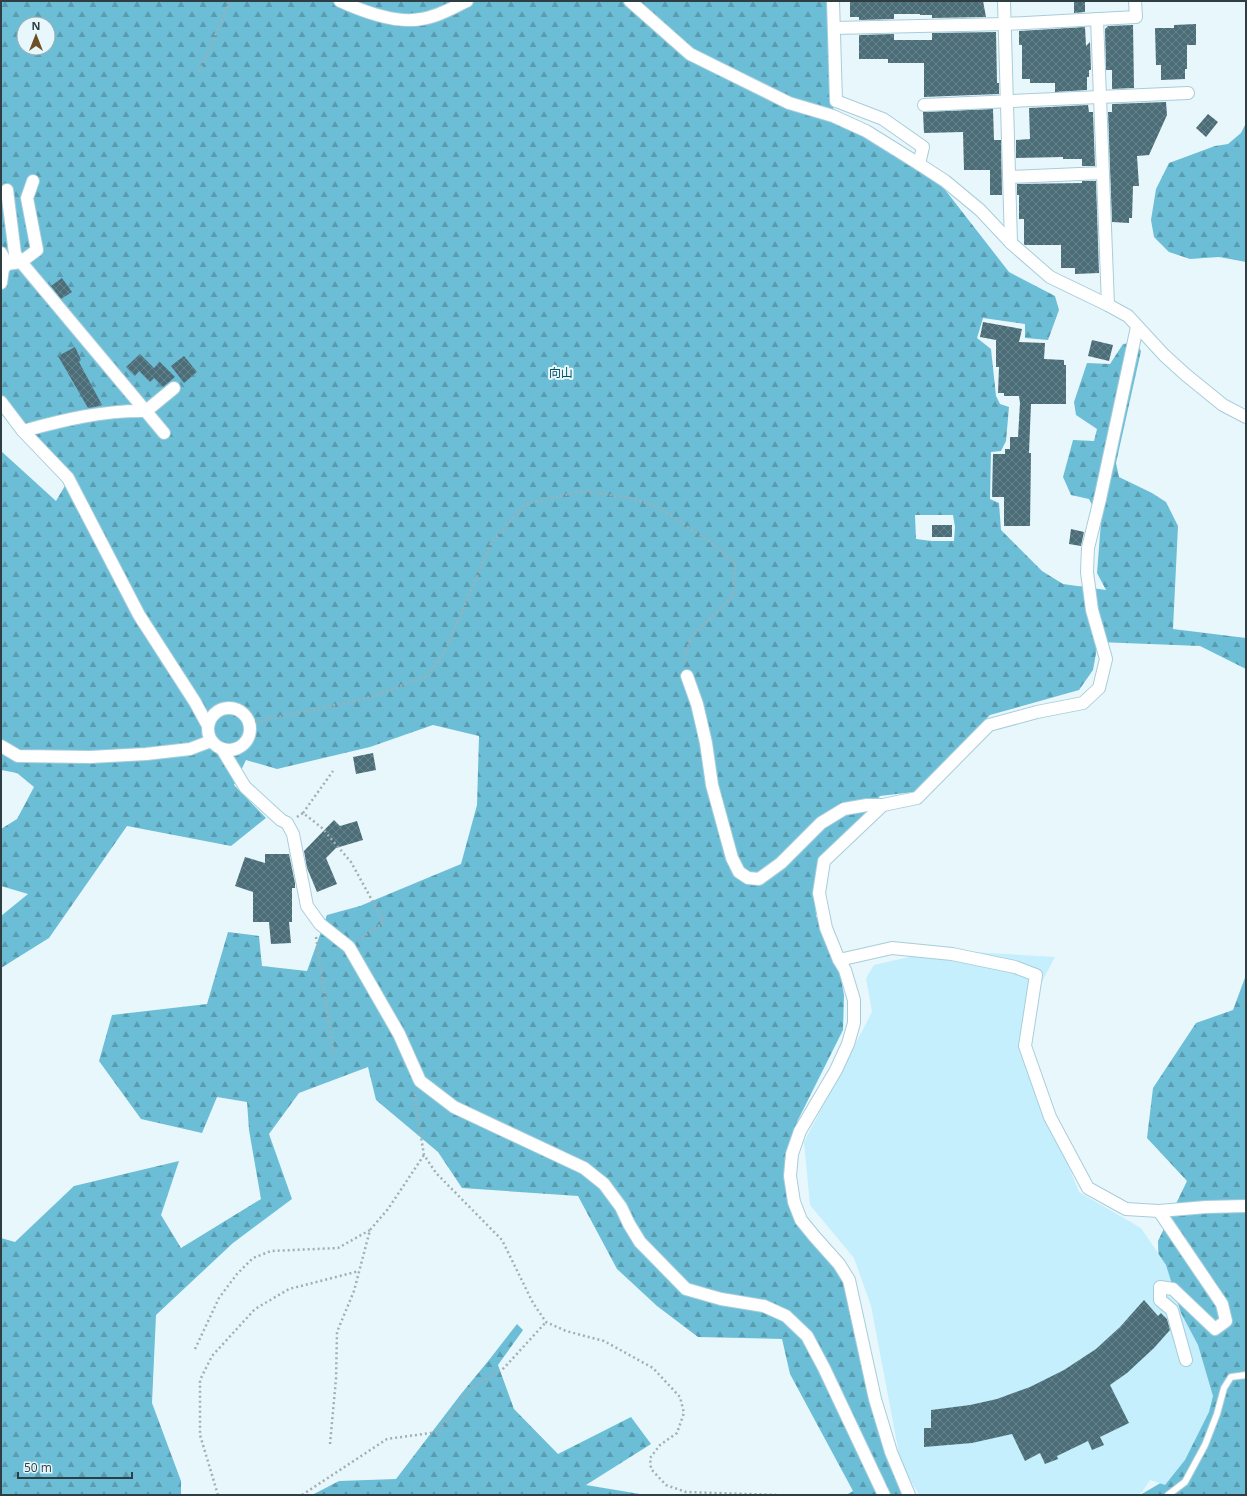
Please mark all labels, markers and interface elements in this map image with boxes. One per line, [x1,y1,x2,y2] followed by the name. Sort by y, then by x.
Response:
[16,16,56,56] north arrow
[32,18,40,33] text: N
[549,364,573,381] park label: 向山
[18,1454,132,1480] scale bar
[24,1459,52,1476] text: 50 m

